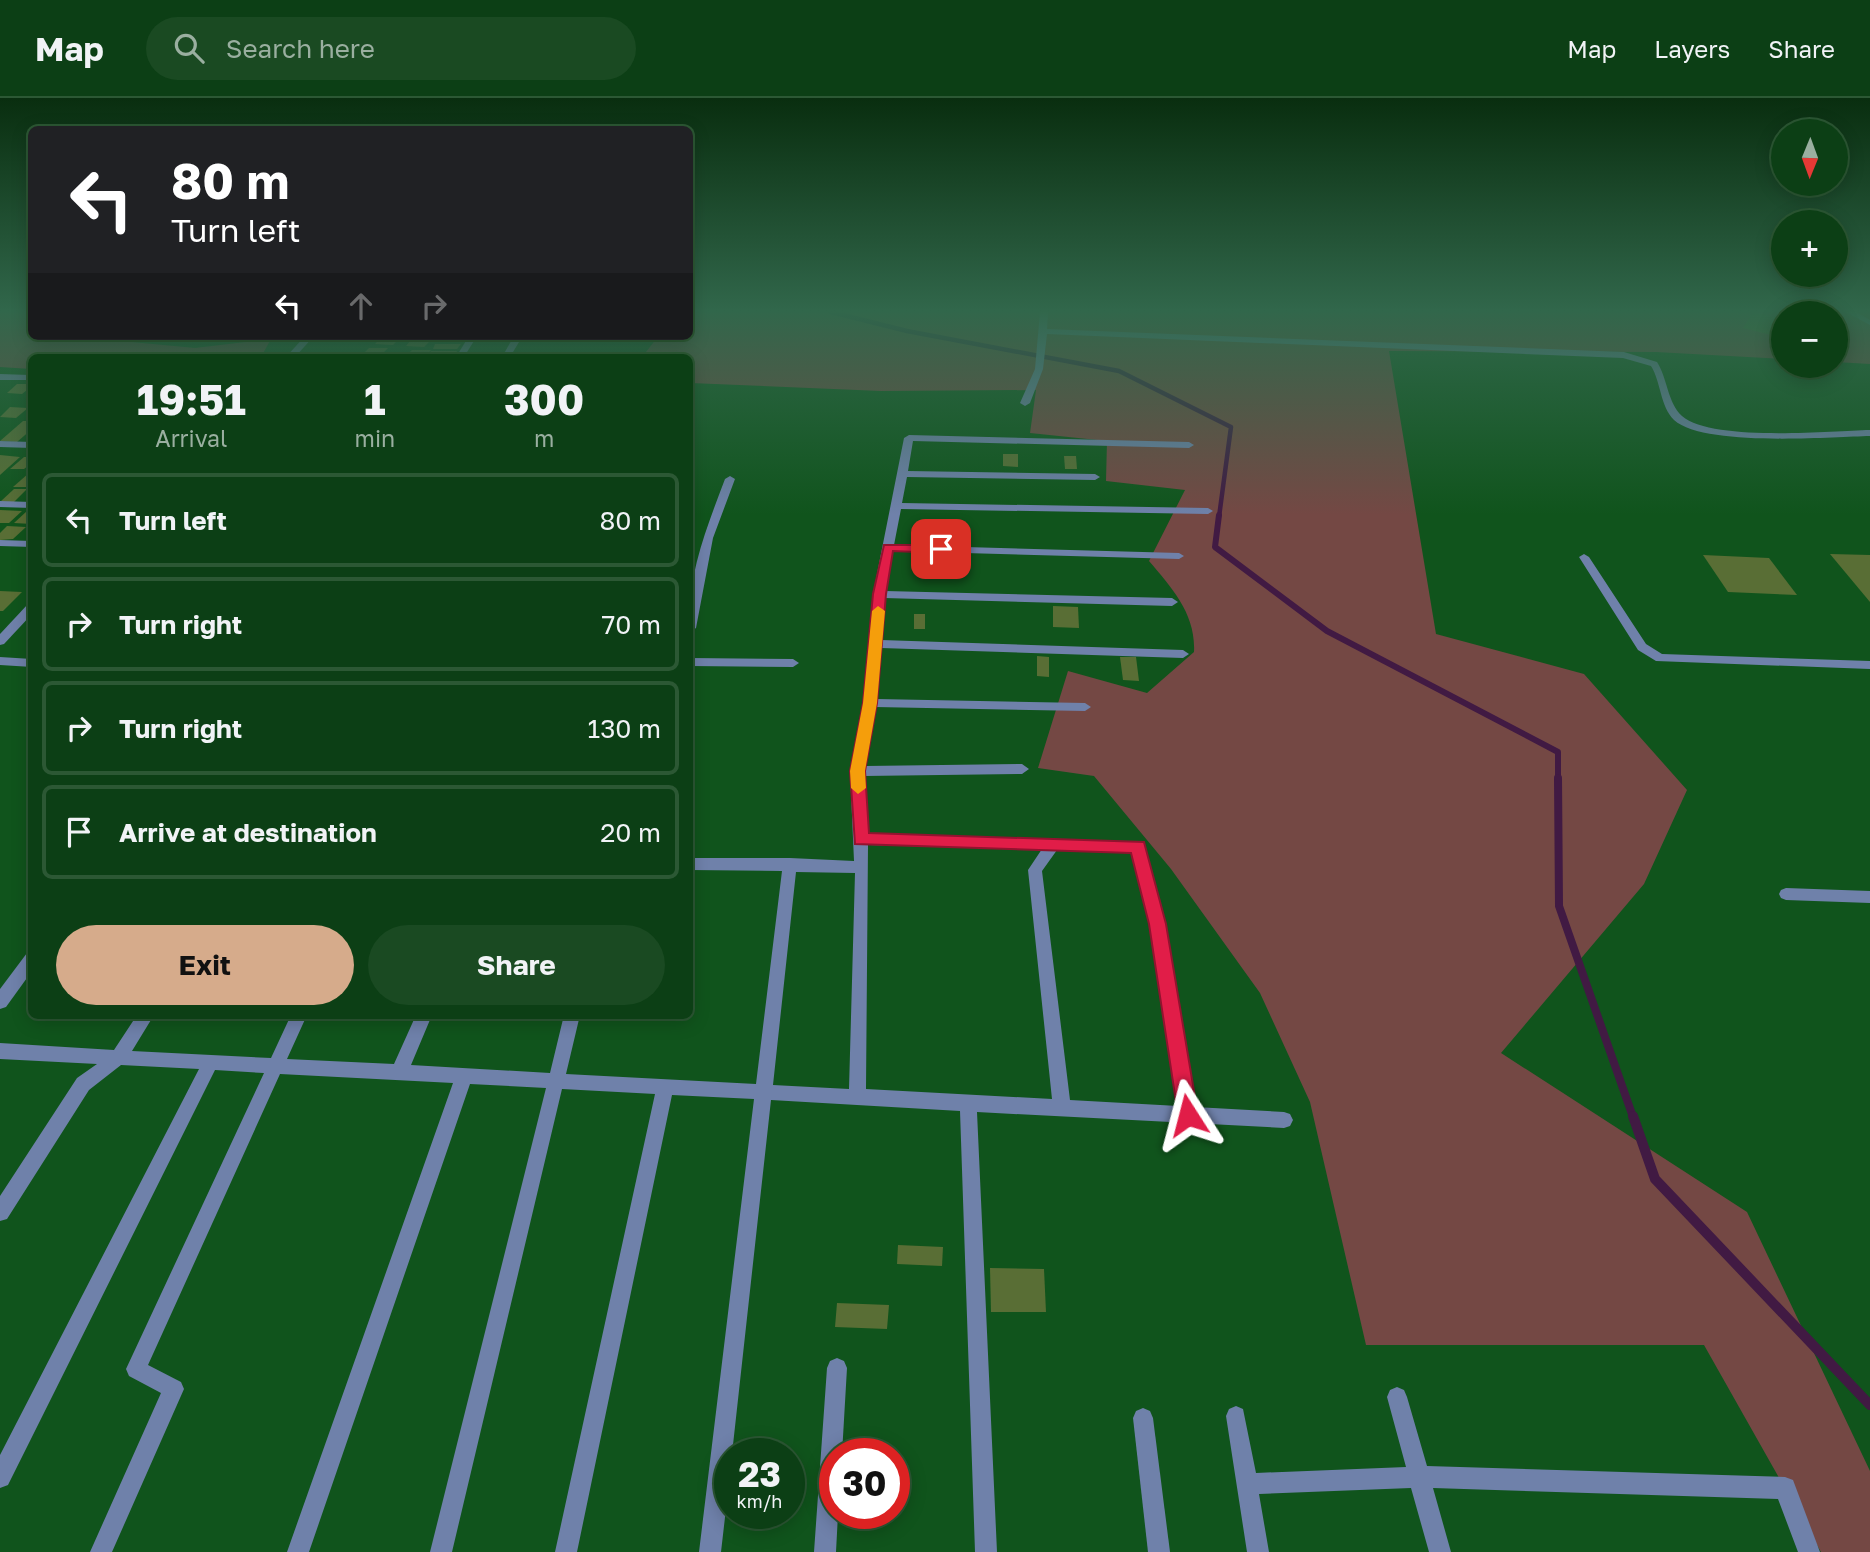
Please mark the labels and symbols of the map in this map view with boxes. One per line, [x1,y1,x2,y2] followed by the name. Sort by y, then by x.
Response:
[1771,119,1848,196] north arrow
[911,519,971,579] pin
[1151,1078,1225,1152] position arrow
[819,1438,910,1529] speed limit sign: 30

